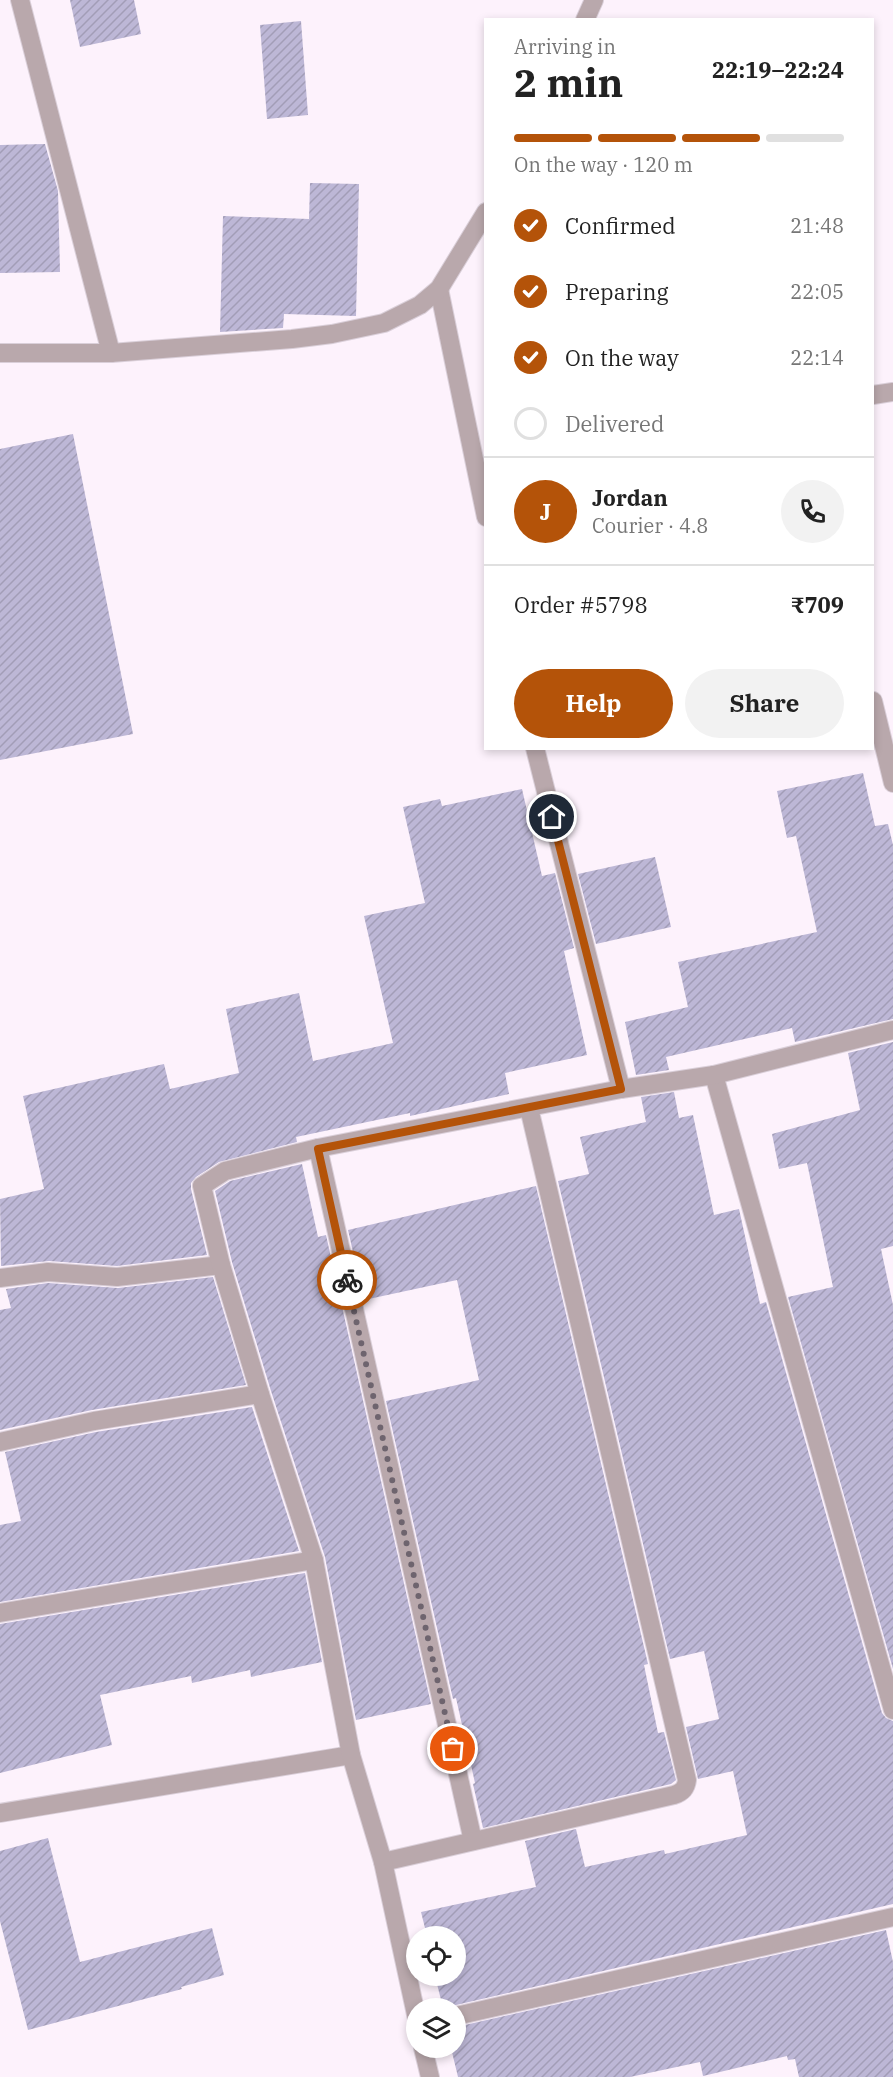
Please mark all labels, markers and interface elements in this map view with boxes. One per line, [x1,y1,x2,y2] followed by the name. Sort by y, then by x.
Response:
[514,33,616,60] text: Arriving in
[712,55,844,84] text: 22:19–22:24
[514,57,623,108] text: 2 min
[514,151,693,178] text: On the way · 120 m
[514,209,547,242] icon: check
[565,211,676,240] text: Confirmed
[790,212,844,239] text: 21:48
[514,275,547,308] icon: check
[565,277,669,306] text: Preparing
[790,278,844,305] text: 22:05
[514,341,547,374] icon: check
[565,343,679,372] text: On the way
[790,344,844,371] text: 22:14
[565,409,664,438] text: Delivered
[781,480,844,543] button: phone
[592,483,668,512] text: Jordan
[540,497,551,526] text: J
[592,512,708,539] text: Courier · 4.8
[514,590,648,619] text: Order #5798
[790,590,844,619] text: ₹709
[514,669,673,738] button: Help
[685,669,844,738] button: Share
[526,791,577,842] pin
[535,800,568,833] icon: home
[317,1250,377,1310] courier
[331,1264,364,1297] icon: bike
[427,1723,478,1774] pin
[436,1732,469,1765] icon: bag
[406,1926,466,2058] map controls
[406,1926,466,1986] button: locate
[406,1998,466,2058] button: layers

